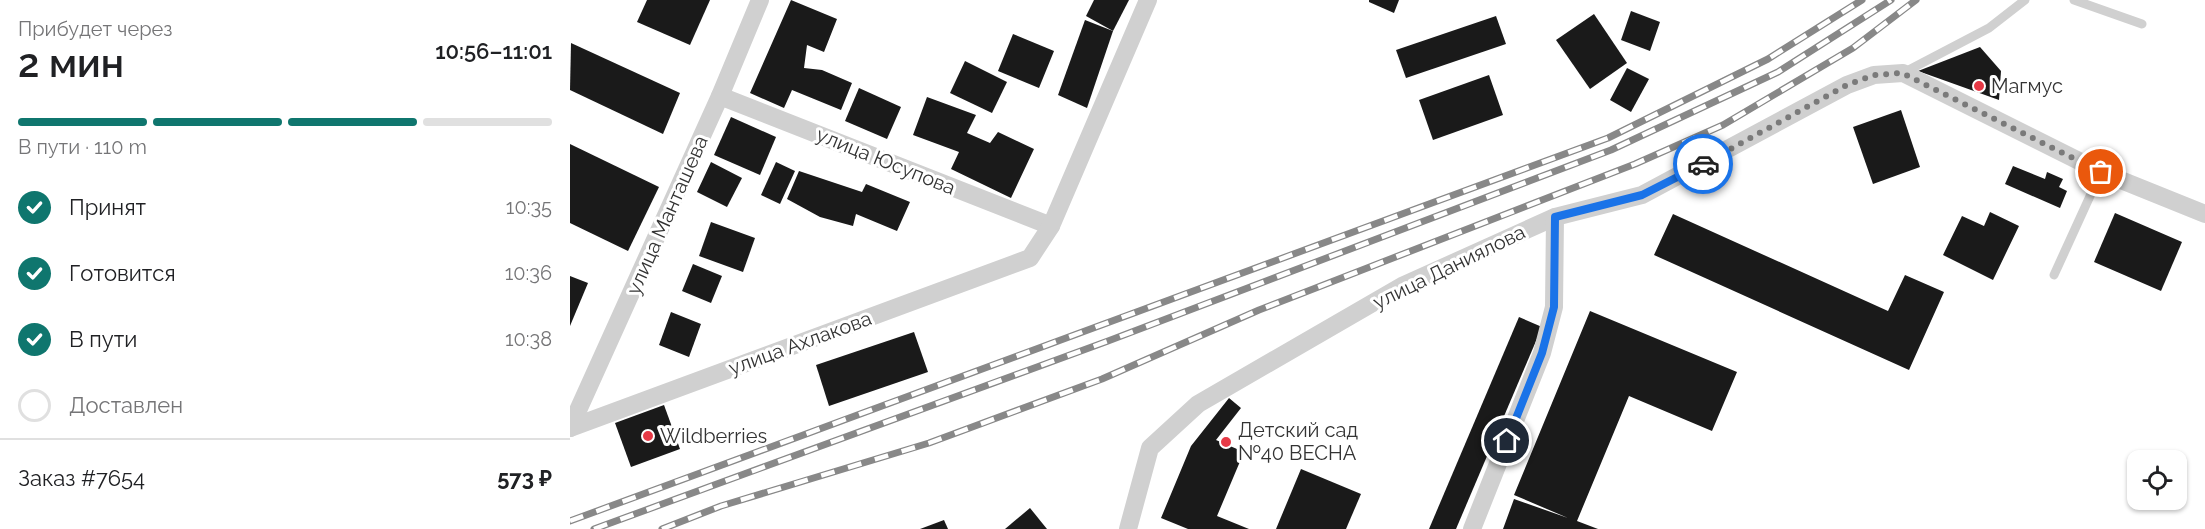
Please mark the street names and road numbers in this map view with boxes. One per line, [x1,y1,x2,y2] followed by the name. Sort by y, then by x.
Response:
[813,122,959,200] street label: улица Юсупова
[621,132,713,298] street label: улица Манташева
[1369,220,1529,314] street label: улица Даниялова
[725,306,875,380] street label: улица Ахлакова

